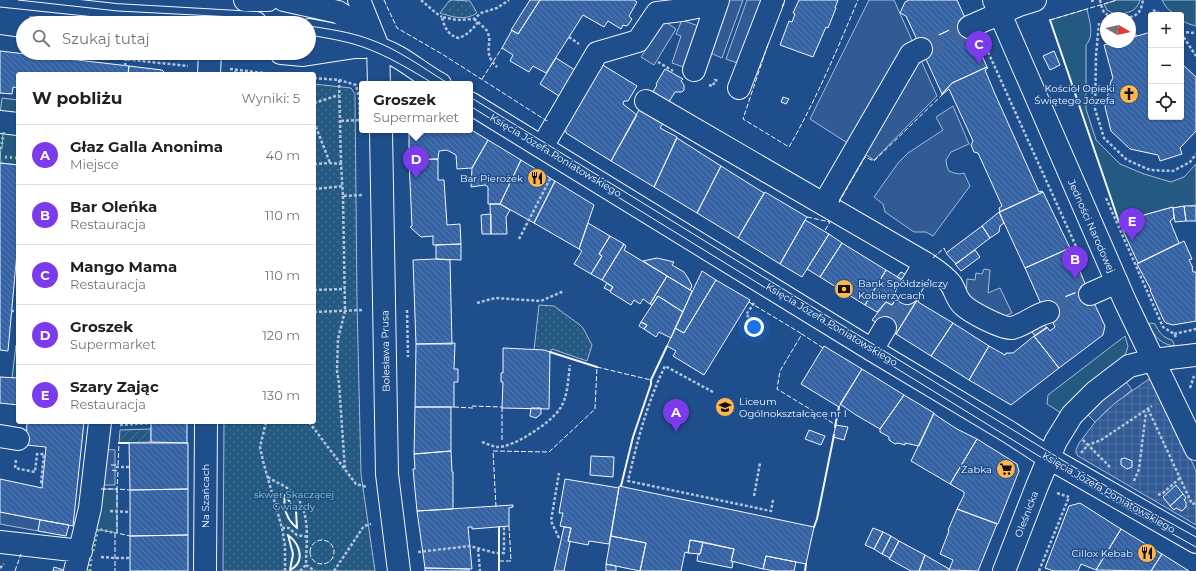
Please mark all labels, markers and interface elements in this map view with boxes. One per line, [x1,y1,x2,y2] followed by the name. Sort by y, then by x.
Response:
[1100,12,1136,48] north arrow
[1148,12,1184,120] map controls
[1148,12,1184,48] button: +
[16,16,316,60] search box
[30,27,52,49] icon: search
[62,29,150,48] text: Szukaj tutaj
[966,31,992,64] pin: C
[1148,48,1184,84] button: −
[359,81,473,133] popup
[1034,82,1115,107] place label: Kościół Opieki Świętego Józefa
[1118,83,1140,105] church icon: Kościół Opieki Świętego Józefa
[1148,84,1184,120] button: locate
[32,88,122,108] text: W pobliżu
[241,90,300,106] text: Wyniki: 5
[373,90,436,109] text: Groszek
[373,109,459,125] text: Supermarket
[487,111,624,200] street label: Księcia Józefa Poniatowskiego
[70,137,223,156] text: Głaz Galla Anonima
[403,146,429,179] pin: D
[40,147,50,163] text: A
[266,147,300,163] text: 40 m
[70,156,119,172] text: Miejsce
[526,167,548,189] restaurant icon: Bar Pierożek
[460,172,523,185] place label: Bar Pierożek
[1065,176,1118,275] street label: Jedności Narodowej
[70,197,157,216] text: Bar Oleńka
[40,207,50,223] text: B
[265,207,300,223] text: 110 m
[1119,208,1145,241] pin: E
[70,216,146,232] text: Restauracja
[1062,246,1088,279] pin: B
[70,257,177,276] text: Mango Mama
[40,267,50,283] text: C
[265,267,300,283] text: 110 m
[70,276,146,292] text: Restauracja
[858,277,949,302] place label: Bank Spółdzielczy Kobierzycach
[833,278,855,300] bank icon: Bank Spółdzielczy Kobierzycach
[763,280,900,369] street label: Księcia Józefa Poniatowskiego
[378,310,393,392] street label: Bolesława Prusa
[70,317,133,336] text: Groszek
[744,317,764,337] your location
[40,327,50,343] text: D
[262,327,300,343] text: 120 m
[70,336,156,352] text: Supermarket
[70,377,159,396] text: Szary Zając
[41,387,49,403] text: E
[262,387,300,403] text: 130 m
[739,395,847,420] place label: Liceum Ogólnokształcące nr I
[70,396,146,412] text: Restauracja
[714,396,736,418] school or university icon: Liceum Ogólnokształcące nr I
[663,399,689,432] pin: A
[1040,449,1178,536] street label: Księcia Józefa Poniatowskiego
[995,458,1017,480] supermarket icon: Żabka
[961,463,992,476] place label: Żabka
[199,464,212,528] street label: Na Szańcach
[254,488,334,513] park label: skwer Skaczącej Gwiazdy
[1012,489,1041,539] street label: Oleśnicka
[1136,542,1158,564] restaurant icon: Cillox Kebab
[1071,547,1133,560] place label: Cillox Kebab

